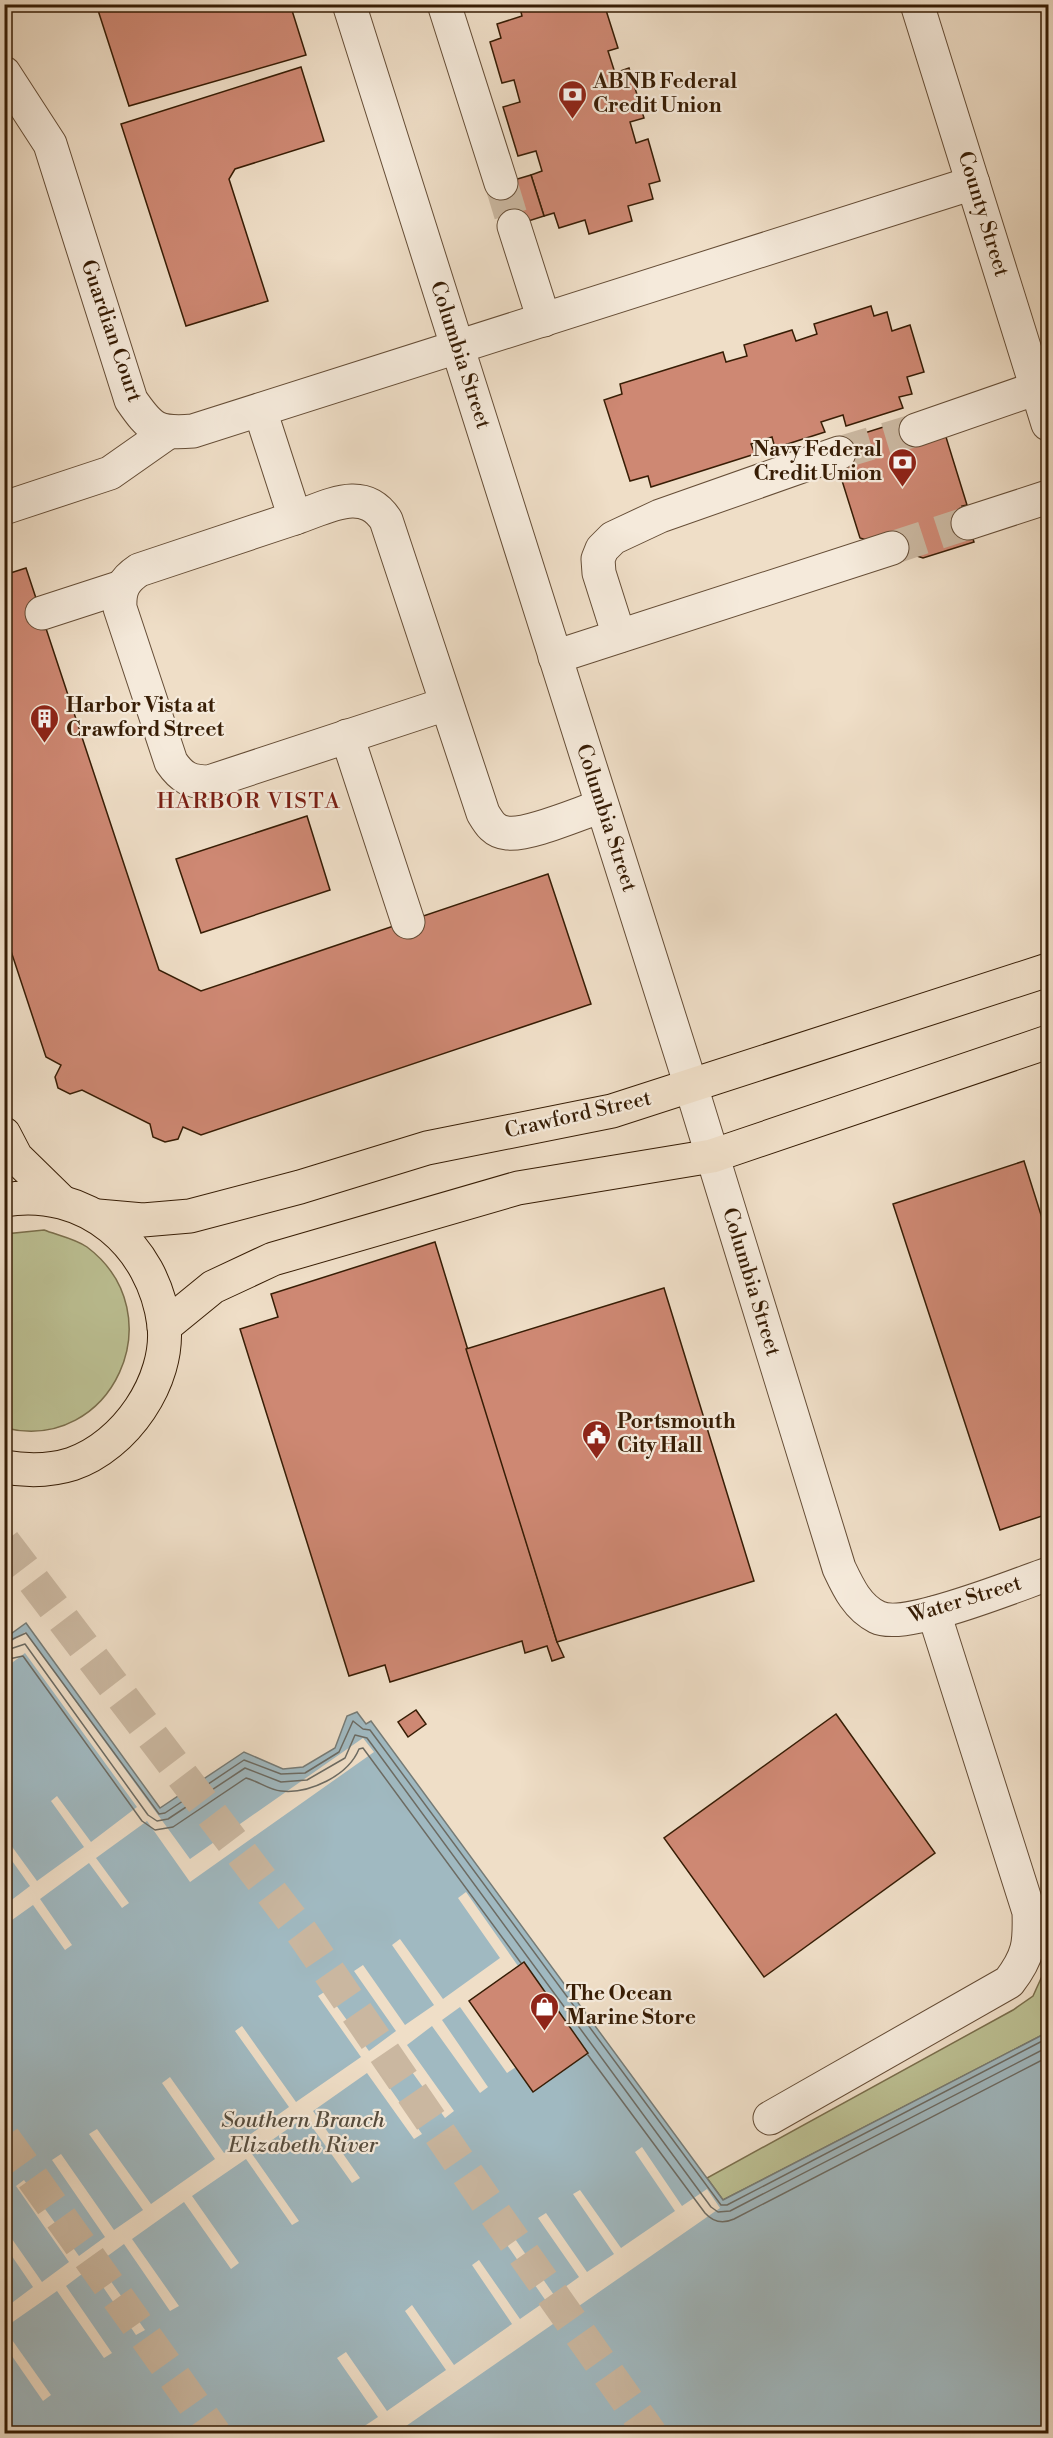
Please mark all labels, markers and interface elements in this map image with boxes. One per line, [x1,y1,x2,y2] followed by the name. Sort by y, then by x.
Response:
[592,69,737,119] place label: ABNB Federal Credit Union
[556,78,588,120] bank icon: ABNB Federal Credit Union
[952,148,1015,280] street label: County Street
[75,257,148,406] street label: Guardian Court
[424,278,496,433] street label: Columbia Street
[753,437,882,487] place label: Navy Federal Credit Union
[887,446,919,488] bank icon: Navy Federal Credit Union
[66,693,225,743] place label: Harbor Vista at Crawford Street
[29,702,61,744] building icon: Harbor Vista at Crawford Street
[570,741,642,896] street label: Columbia Street
[157,788,341,815] district label: HARBOR VISTA
[502,1085,654,1144] street label: Crawford Street
[716,1205,786,1360] street label: Columbia Street
[617,1409,736,1459] place label: Portsmouth City Hall
[580,1418,612,1460] public building icon: Portsmouth City Hall
[904,1570,1025,1630] street label: Water Street
[566,1981,696,2031] place label: The Ocean Marine Store
[529,1990,561,2032] shop icon: The Ocean Marine Store
[221,2107,385,2159] water label: Southern Branch Elizabeth River

